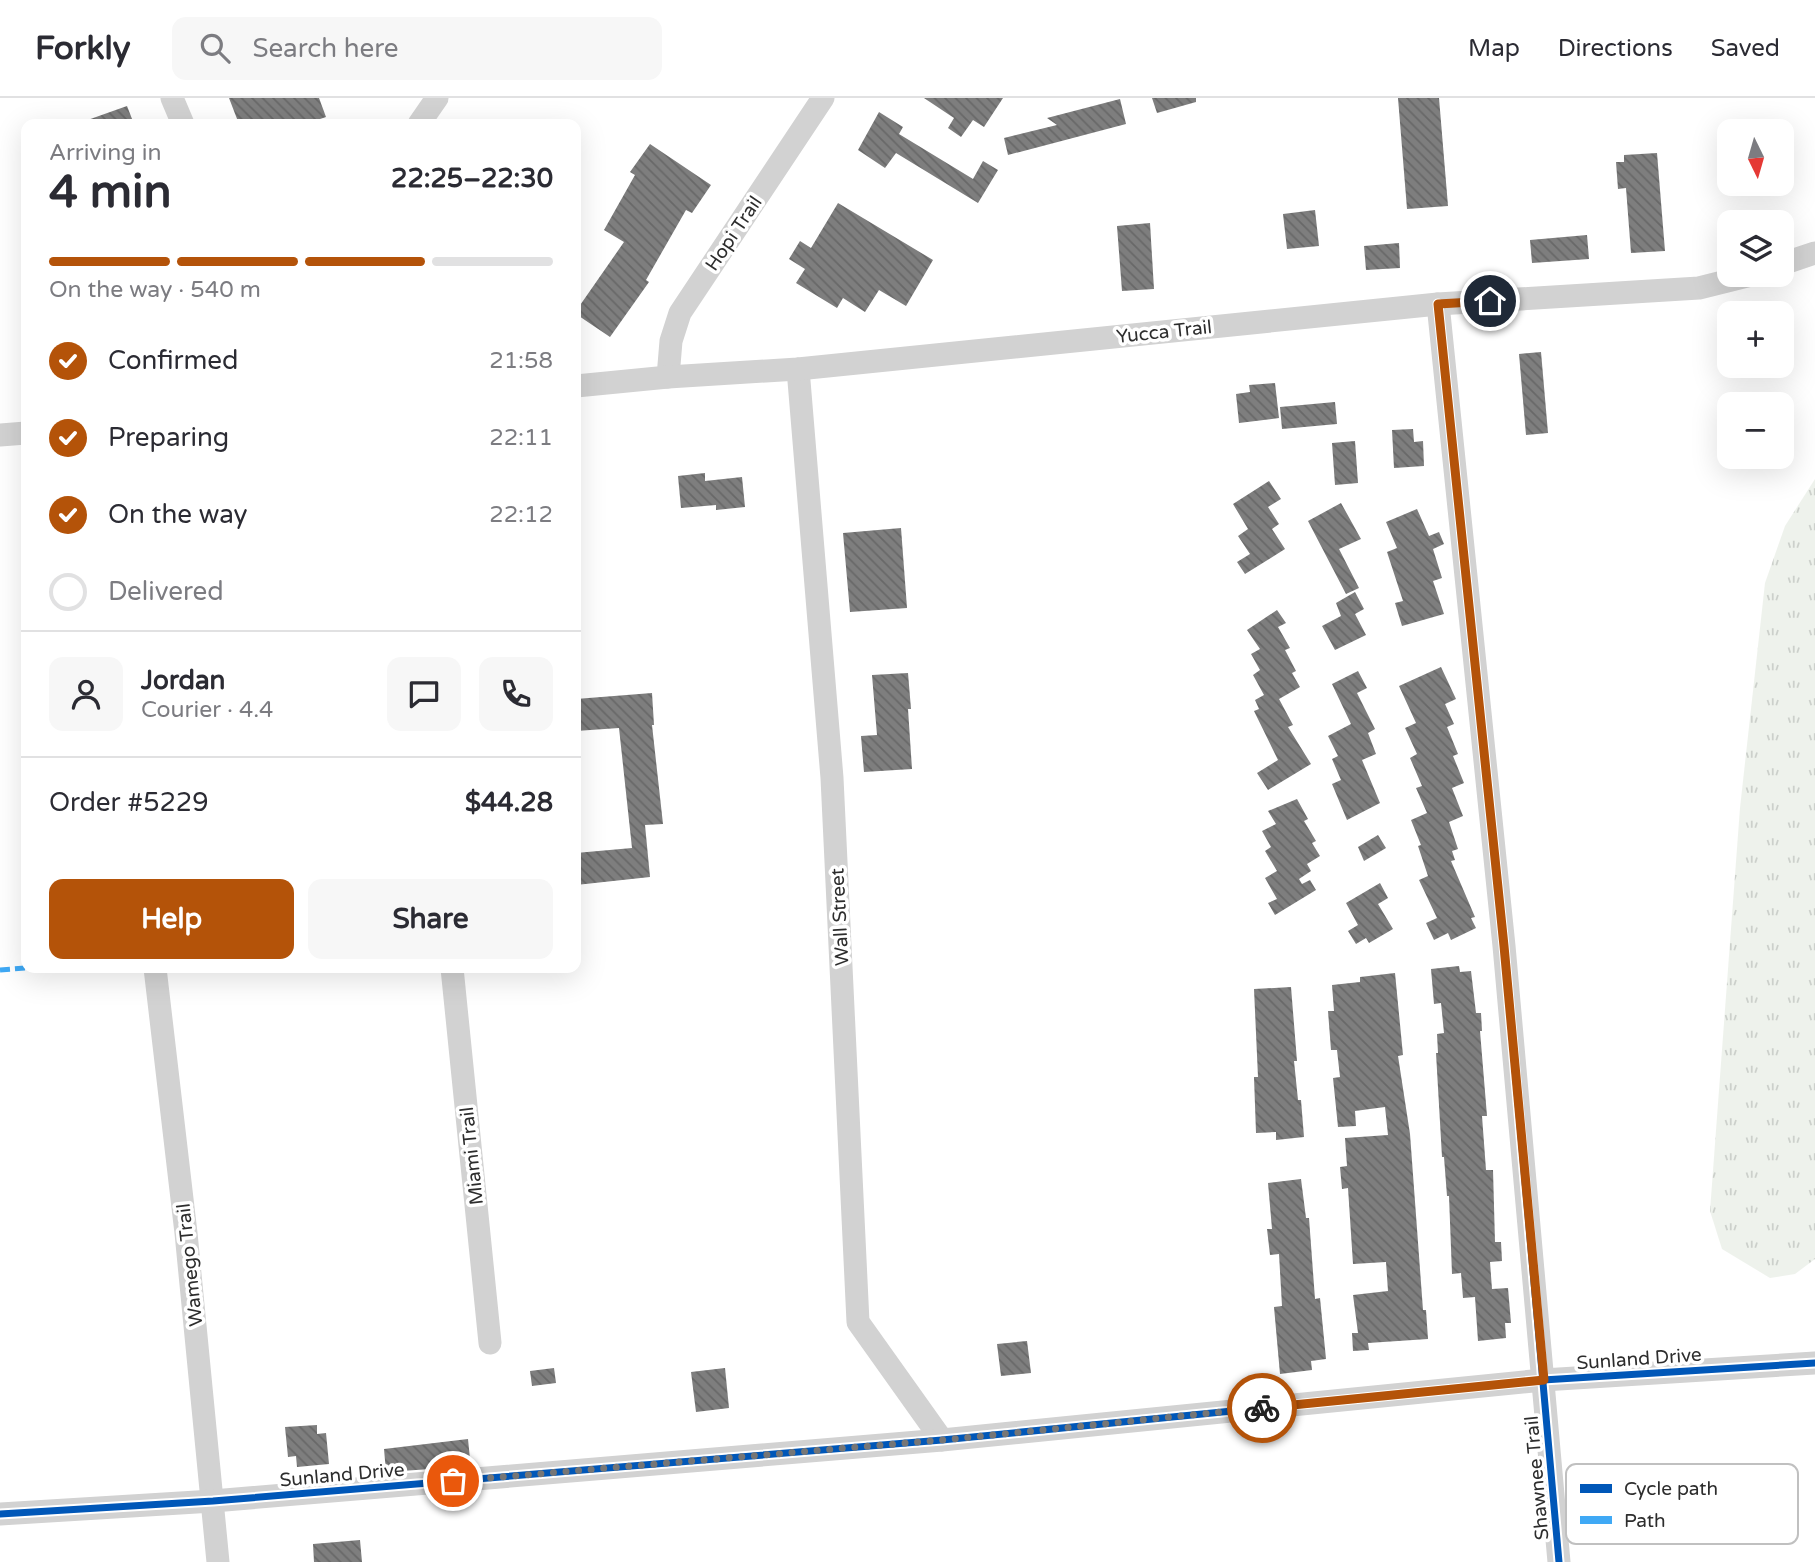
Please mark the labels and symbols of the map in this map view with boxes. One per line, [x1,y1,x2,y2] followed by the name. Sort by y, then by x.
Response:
[1717,119,1794,196] north arrow
[701,192,767,275] street label: Hopi Trail
[1460,271,1520,331] pin
[1115,316,1213,348] street label: Yucca Trail
[826,868,854,966] street label: Wall Street
[456,1106,488,1206] street label: Miami Trail
[173,1202,207,1328] street label: Wamego Trail
[1576,1344,1702,1374] street label: Sunland Drive
[1227,1373,1297,1443] courier
[1521,1415,1553,1541] street label: Shawnee Trail
[423,1451,483,1511] pin
[279,1459,406,1491] street label: Sunland Drive
[1566,1464,1798,1544] legend
[1624,1478,1718,1500] text: Cycle path
[1624,1510,1666,1532] text: Path

